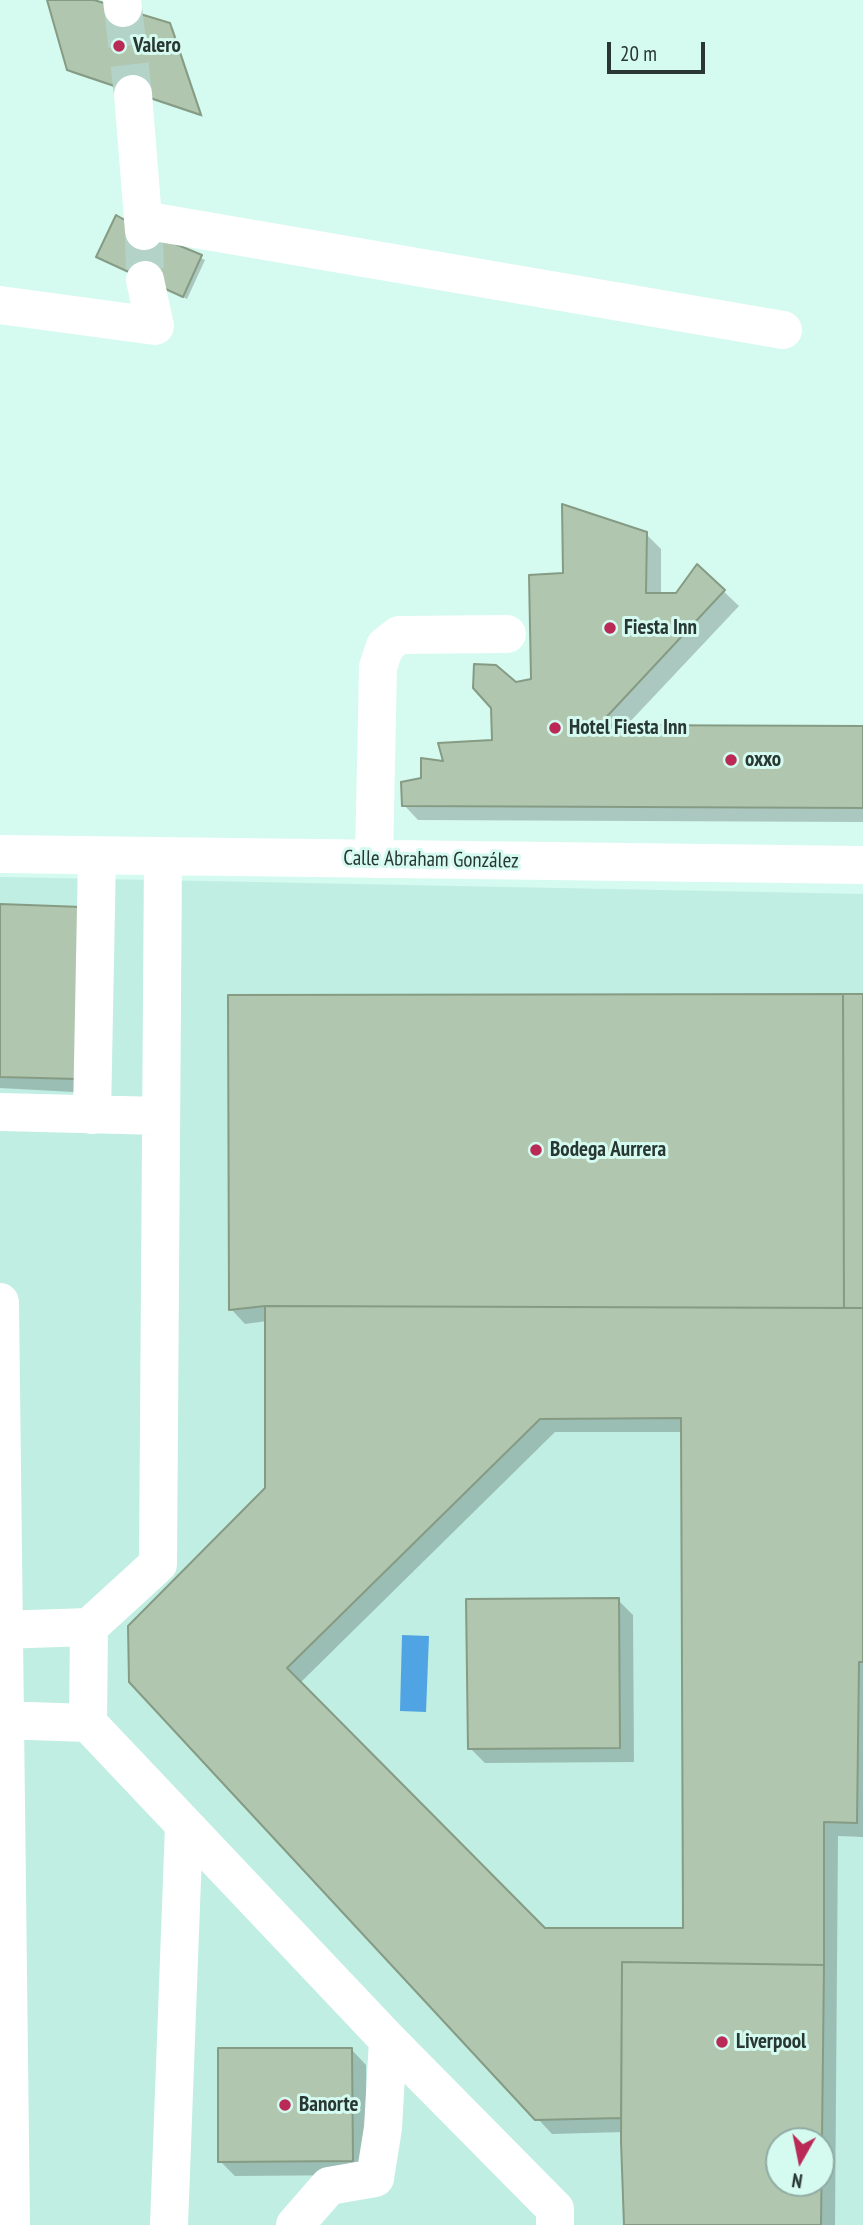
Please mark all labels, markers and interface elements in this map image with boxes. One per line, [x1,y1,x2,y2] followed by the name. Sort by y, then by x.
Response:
[611,28,709,72] scale bar
[133,33,181,59] place label: Valero
[111,38,127,54] marker: Valero
[620,40,657,67] text: 20 m
[624,615,697,641] place label: Fiesta Inn
[602,620,618,636] marker: Fiesta Inn
[569,715,687,741] place label: Hotel Fiesta Inn
[547,720,563,736] marker: Hotel Fiesta Inn
[745,747,781,773] place label: oxxo
[723,752,739,768] marker: oxxo
[343,846,519,874] street label: Calle Abraham González
[550,1137,666,1163] place label: Bodega Aurrera
[528,1142,544,1158] marker: Bodega Aurrera
[736,2029,806,2055] place label: Liverpool
[714,2034,730,2050] marker: Liverpool
[299,2092,359,2118] place label: Banorte
[277,2097,293,2113] marker: Banorte
[765,2127,835,2197] north arrow
[790,2168,804,2193] text: N

